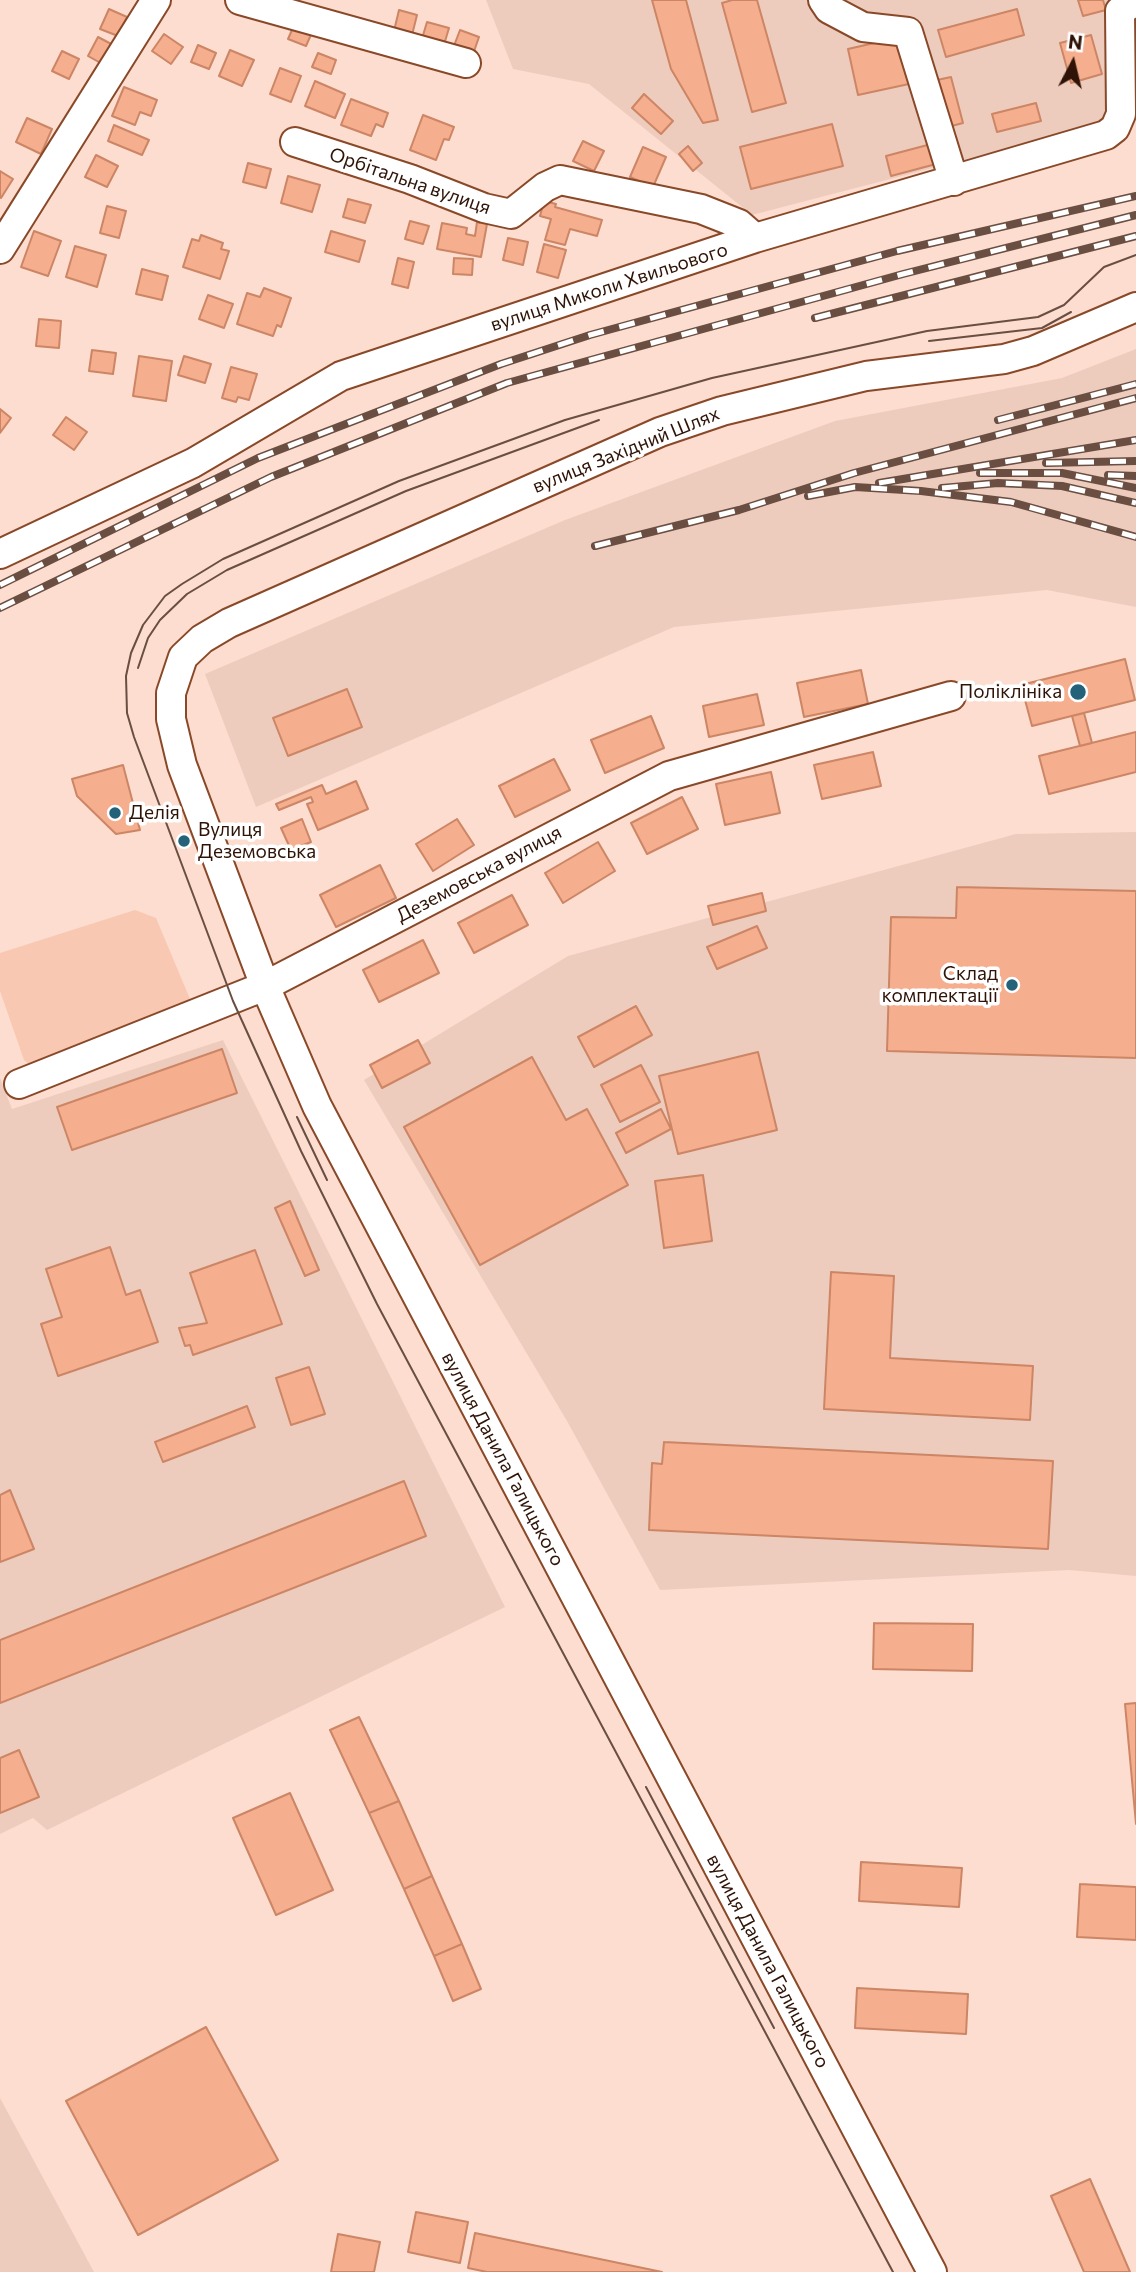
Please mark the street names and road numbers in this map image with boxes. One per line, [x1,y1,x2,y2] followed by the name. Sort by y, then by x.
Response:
[326,143,494,219] street label: Орбітальна вулиця
[487,238,731,336] street label: вулиця Миколи Хвильового
[529,402,723,498] street label: вулиця Західний Шлях
[392,821,566,927] street label: Деземовська вулиця
[437,1348,569,1570] street label: вулиця Данила Галицького
[702,1850,834,2072] street label: вулиця Данила Галицького

